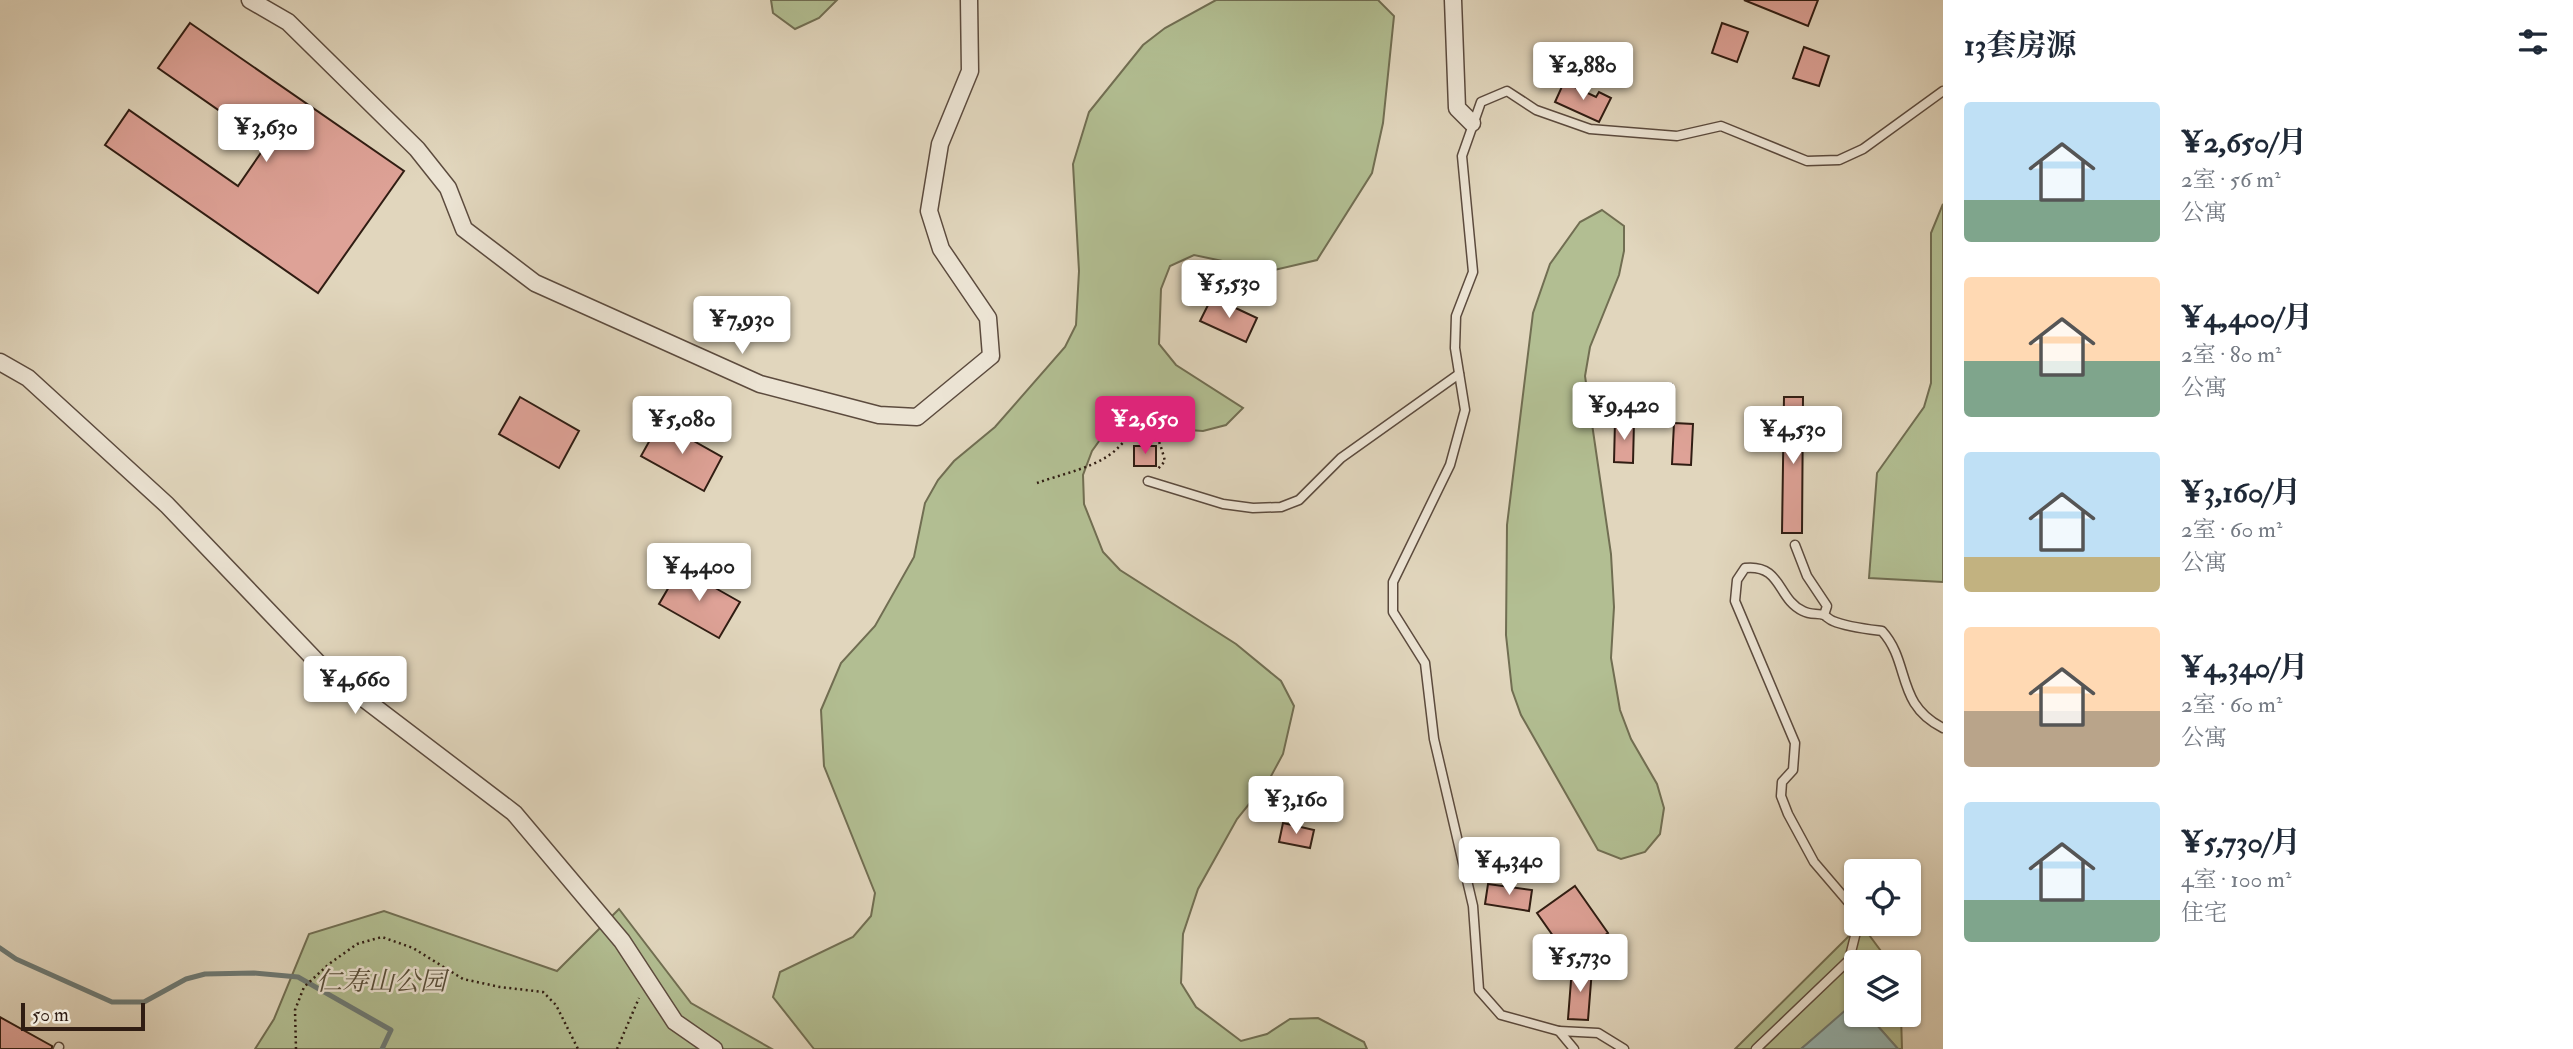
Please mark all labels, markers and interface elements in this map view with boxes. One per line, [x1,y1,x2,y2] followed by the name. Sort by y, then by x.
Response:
[2514,23,2552,61] icon: filters
[1964,27,2076,64] text: 13套房源
[1526,42,1640,102] pin: ¥2,880
[1549,50,1617,79] text: ¥2,880
[209,104,323,164] pin: ¥3,630
[234,112,298,141] text: ¥3,630
[2181,124,2307,161] text: ¥2,650/月
[2020,130,2104,214] icon: home
[2181,165,2281,194] text: 2室 · 56 m²
[2181,198,2227,227] text: 公寓
[1172,260,1286,320] pin: ¥5,530
[1198,268,1260,297] text: ¥5,530
[685,296,799,356] pin: ¥7,930
[2181,299,2313,336] text: ¥4,400/月
[709,304,775,333] text: ¥7,930
[2020,305,2104,389] icon: home
[2181,340,2282,369] text: 2室 · 80 m²
[2181,373,2227,402] text: 公寓
[1567,382,1681,442] pin: ¥9,420
[1589,390,1659,419] text: ¥9,420
[625,396,739,456] pin: ¥5,080
[1088,396,1202,456] pin: ¥2,650
[649,404,715,433] text: ¥5,080
[1111,404,1179,433] text: ¥2,650
[1736,406,1850,466] pin: ¥4,530
[1760,414,1826,443] text: ¥4,530
[2181,474,2301,511] text: ¥3,160/月
[2020,480,2104,564] icon: home
[2181,515,2282,544] text: 2室 · 60 m²
[642,544,756,603] pin: ¥4,400
[2181,548,2227,577] text: 公寓
[663,551,735,580] text: ¥4,400
[2181,649,2308,686] text: ¥4,340/月
[2020,655,2104,739] icon: home
[298,656,412,716] pin: ¥4,660
[320,664,390,693] text: ¥4,660
[2181,690,2282,719] text: 2室 · 60 m²
[2181,723,2227,752] text: 公寓
[1239,776,1353,836] pin: ¥3,160
[1264,784,1328,813] text: ¥3,160
[2181,824,2301,861] text: ¥5,730/月
[2020,830,2104,914] icon: home
[1452,838,1566,897] pin: ¥4,340
[1475,845,1543,874] text: ¥4,340
[1844,859,1921,1027] map controls
[1844,859,1921,936] button: locate
[2181,865,2291,894] text: 4室 · 100 m²
[2181,898,2227,927] text: 住宅
[1523,934,1637,994] pin: ¥5,730
[1549,942,1611,971] text: ¥5,730
[1844,950,1921,1027] button: layers
[316,966,450,998] park label: 仁寿山公园
[21,1000,145,1032] scale bar
[32,1003,69,1027] text: 50 m

